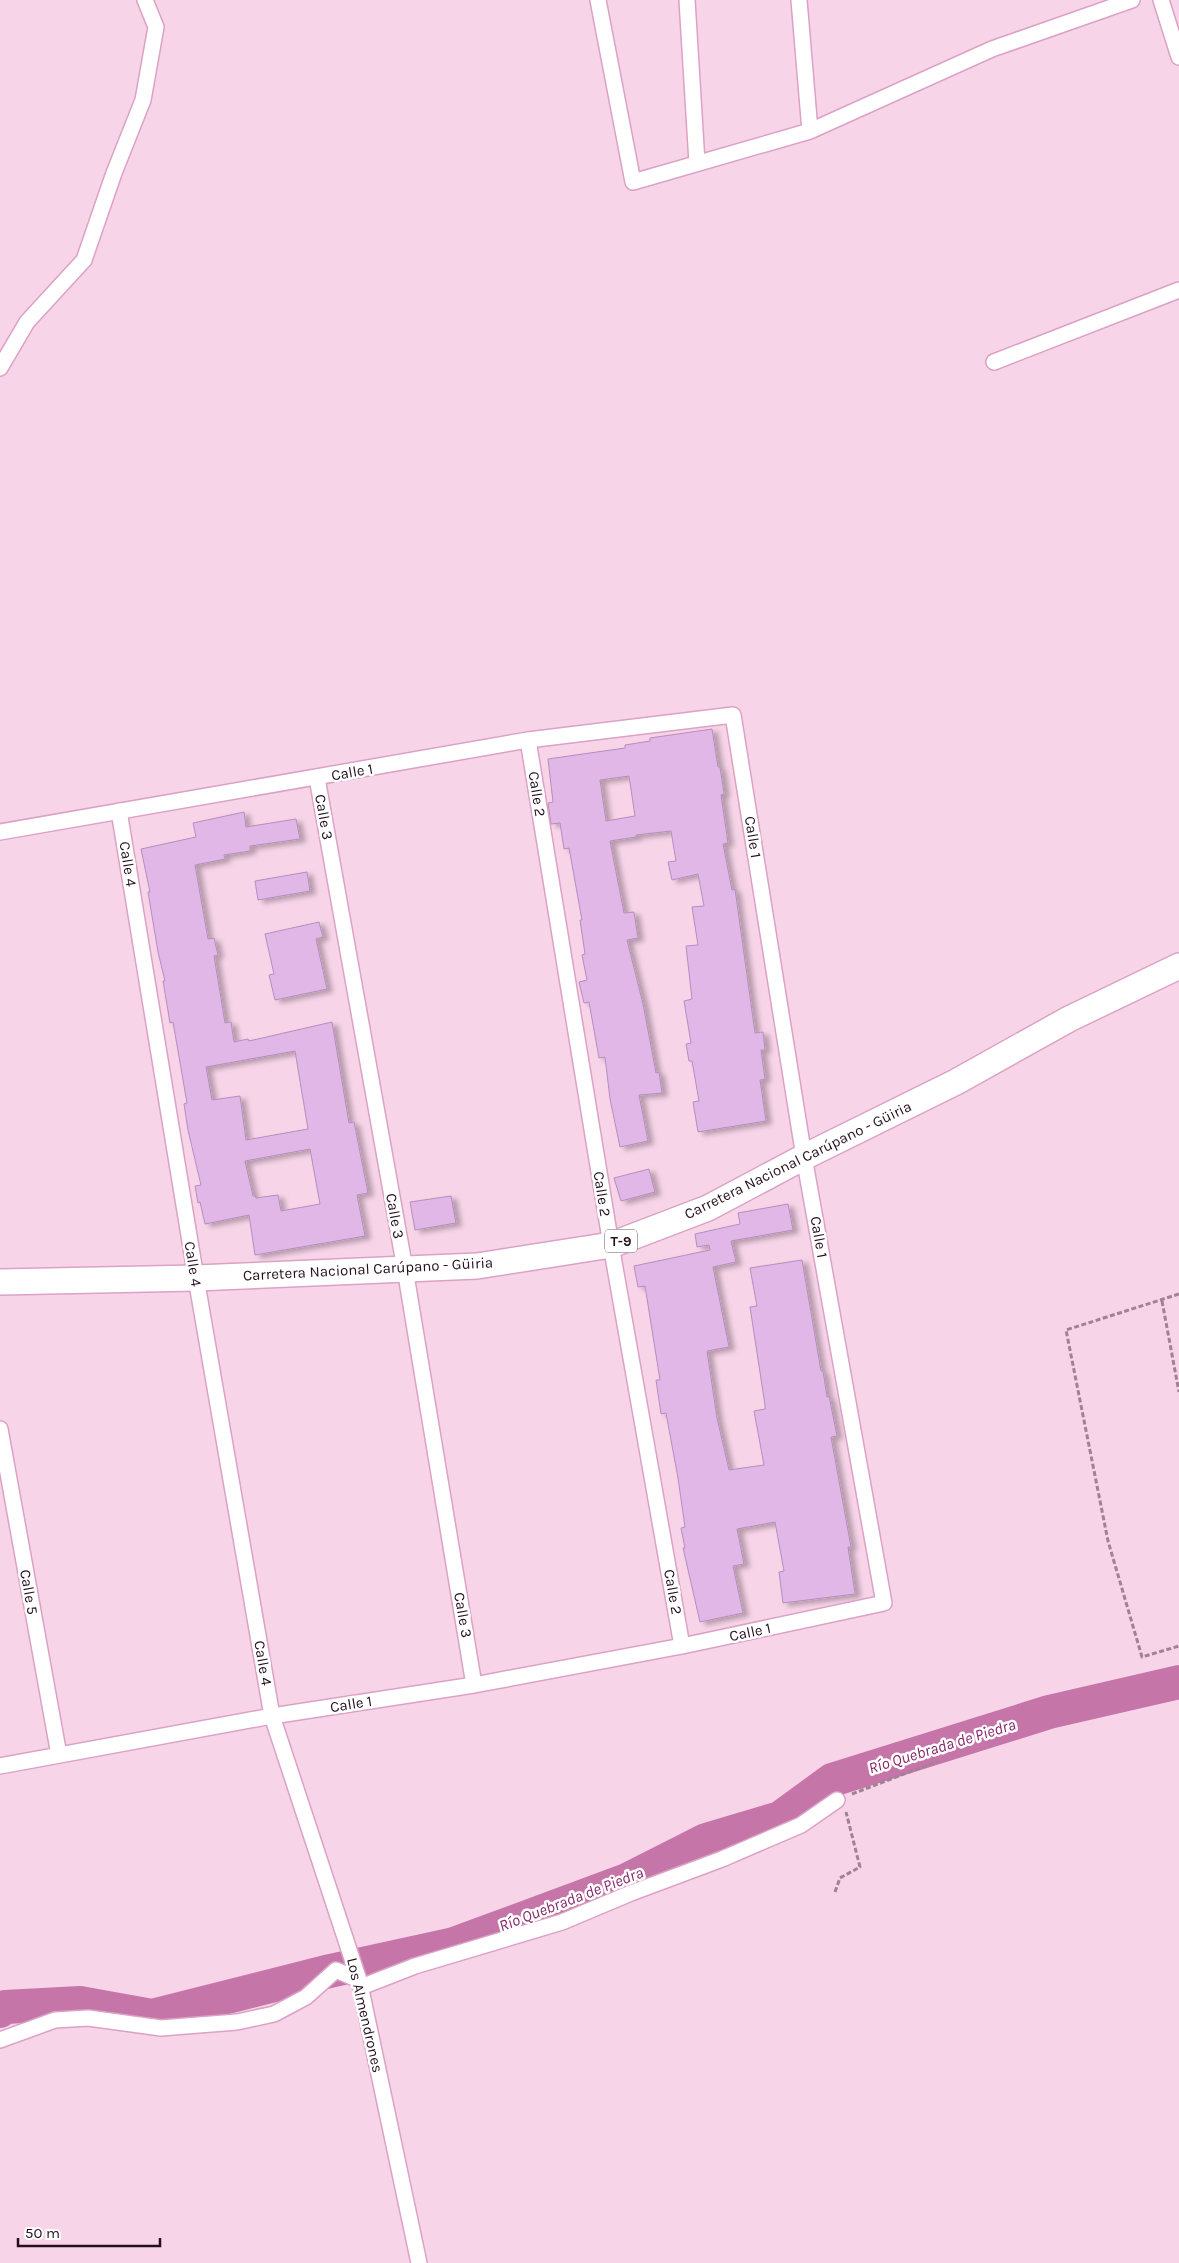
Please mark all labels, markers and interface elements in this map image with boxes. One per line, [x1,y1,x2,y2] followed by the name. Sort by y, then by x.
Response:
[330,759,374,785] street label: Calle 1
[525,770,549,818] street label: Calle 2
[311,793,337,841] street label: Calle 3
[741,815,765,859] street label: Calle 1
[116,840,141,888] street label: Calle 4
[681,1097,915,1223] street label: Carretera Nacional Carúpano - Güiria
[590,1170,614,1218] street label: Calle 2
[382,1192,408,1240] street label: Calle 3
[806,1215,832,1259] street label: Calle 1
[605,1230,637,1252] road number: T-9
[181,1240,206,1288] street label: Calle 4
[242,1253,494,1285] street label: Carretera Nacional Carúpano - Güiria
[16,1568,42,1616] street label: Calle 5
[660,1568,686,1616] street label: Calle 2
[450,1591,476,1639] street label: Calle 3
[728,1619,772,1645] street label: Calle 1
[250,1639,276,1688] street label: Calle 4
[329,1692,373,1716] street label: Calle 1
[866,1715,1018,1777] water label: Río Quebrada de Piedra
[496,1863,646,1935] water label: Río Quebrada de Piedra
[343,1956,387,2074] street label: Los Almendrones
[18,2216,160,2248] scale bar
[25,2224,60,2242] text: 50 m

